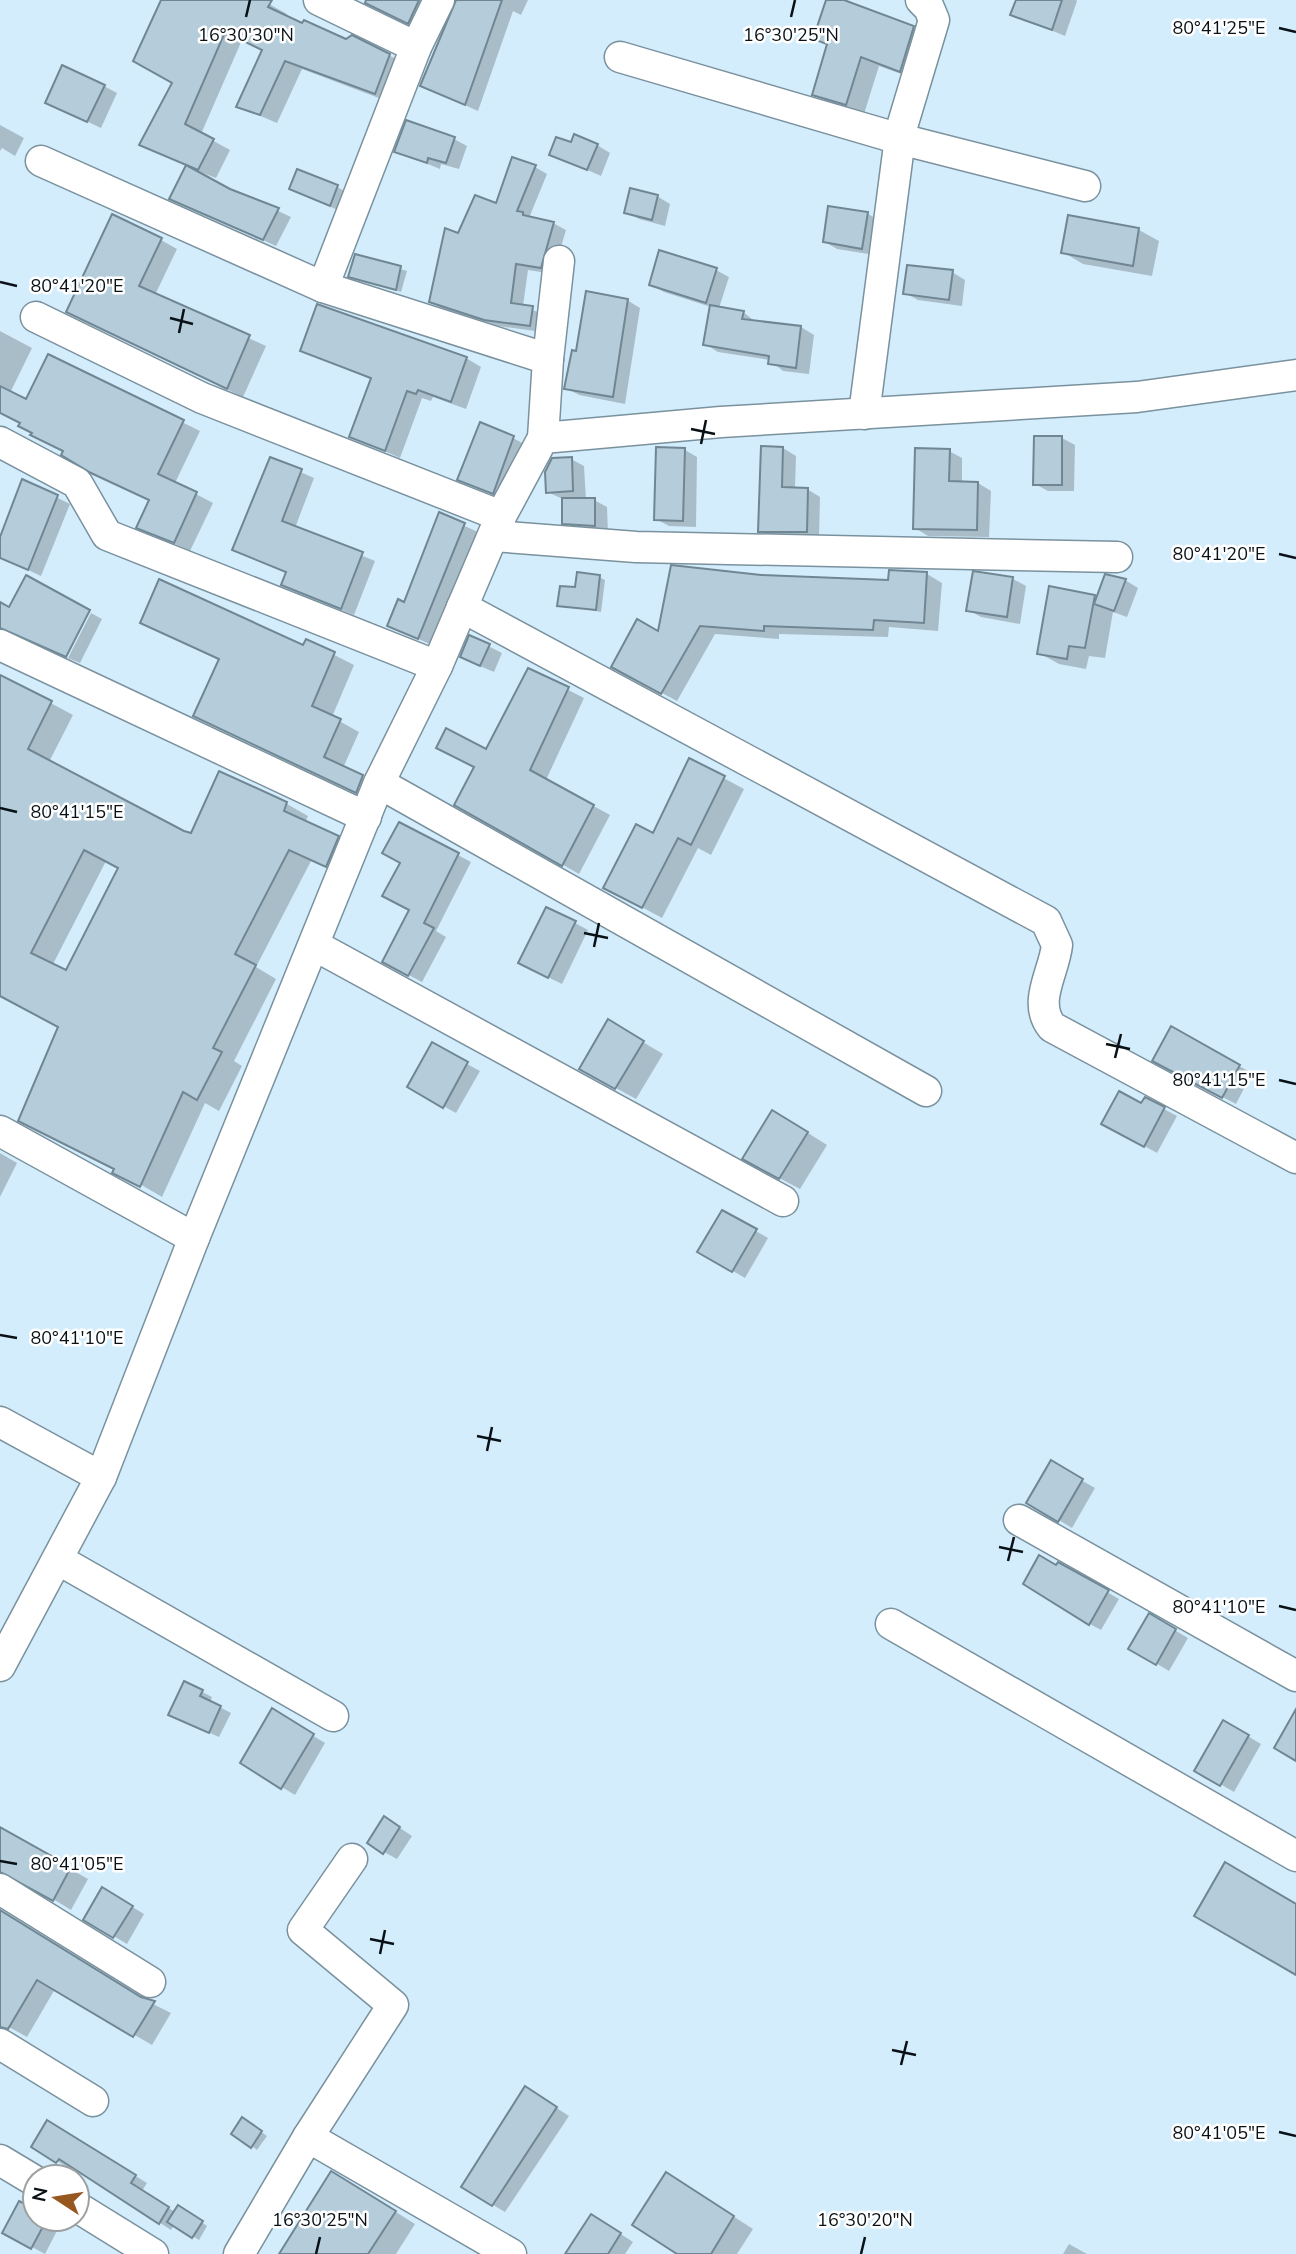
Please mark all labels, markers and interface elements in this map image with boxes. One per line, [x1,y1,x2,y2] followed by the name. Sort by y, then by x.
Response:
[1173,16,1266,40] text: 80°41'25"E
[198,23,294,47] text: 16°30'30"N
[743,23,839,47] text: 16°30'25"N
[31,274,124,298] text: 80°41'20"E
[1173,542,1266,566] text: 80°41'20"E
[31,800,124,824] text: 80°41'15"E
[1173,1068,1266,1092] text: 80°41'15"E
[31,1326,124,1350] text: 80°41'10"E
[1173,1595,1266,1619] text: 80°41'10"E
[31,1852,124,1876] text: 80°41'05"E
[1173,2121,1266,2145] text: 80°41'05"E
[21,2163,91,2233] north arrow
[26,2185,55,2204] text: N
[272,2208,368,2232] text: 16°30'25"N
[817,2208,913,2232] text: 16°30'20"N

